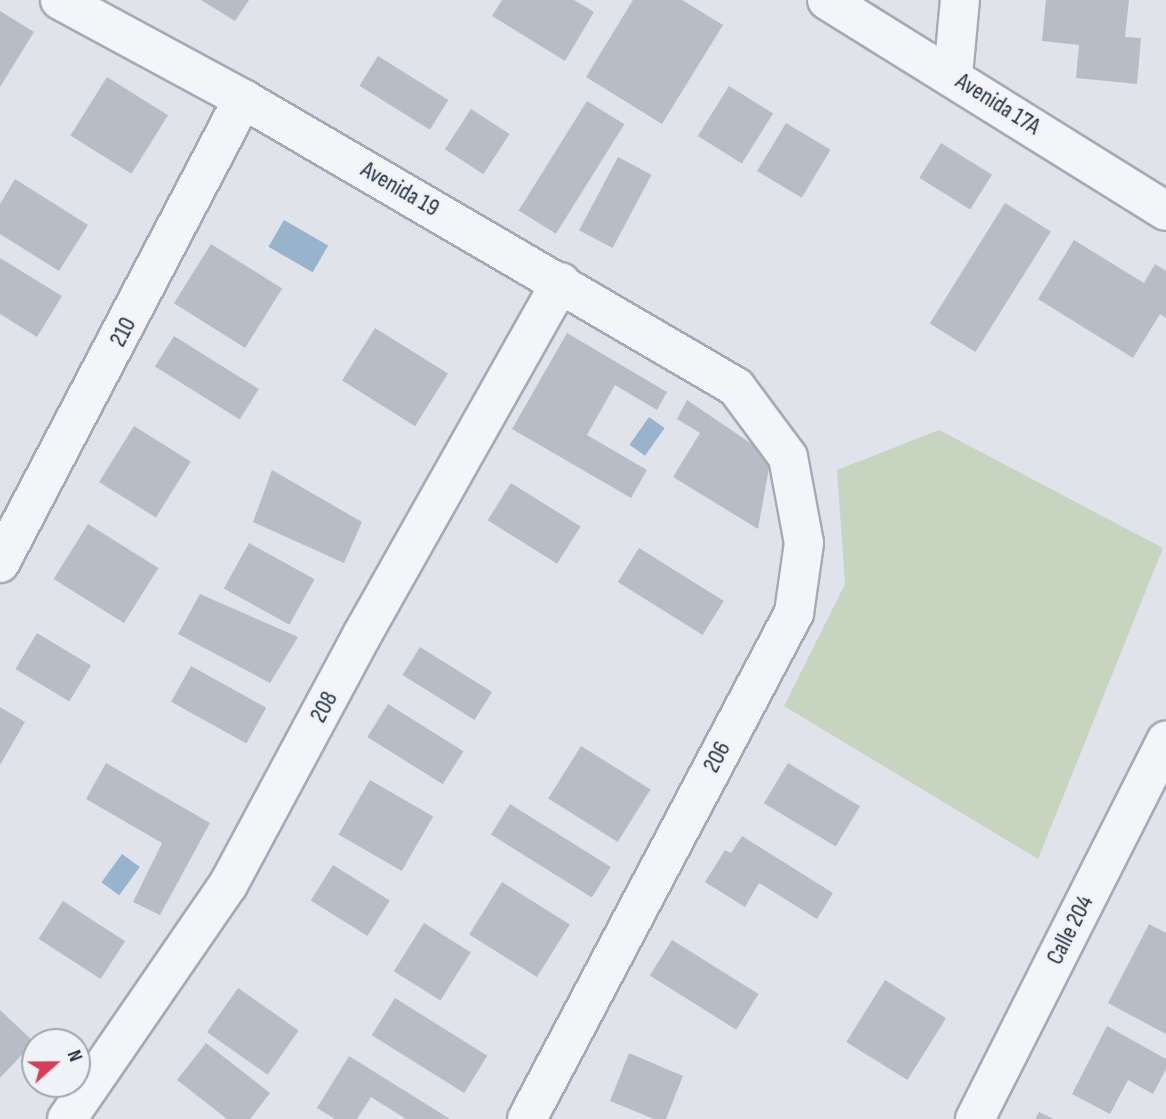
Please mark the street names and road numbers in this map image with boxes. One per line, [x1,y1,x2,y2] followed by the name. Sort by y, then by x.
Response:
[950,67,1046,141] street label: Avenida 17A
[356,155,444,223] street label: Avenida 19
[104,313,142,351] street label: 210
[304,687,344,727] street label: 208
[697,737,737,777] street label: 206
[1040,891,1100,969] street label: Calle 204

